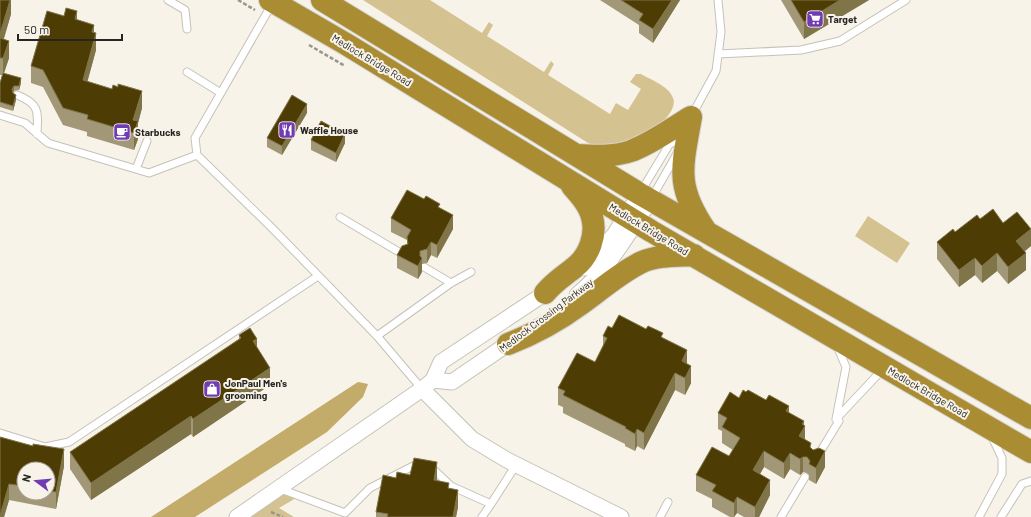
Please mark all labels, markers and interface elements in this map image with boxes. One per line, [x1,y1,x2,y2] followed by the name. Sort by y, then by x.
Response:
[805,9,825,29] supermarket icon: Target
[828,13,857,25] place label: Target
[18,16,122,42] scale bar
[24,22,49,36] text: 50 m
[330,32,414,88] street label: Medlock Bridge Road
[277,120,297,140] restaurant icon: Waffle House
[112,122,132,142] cafe icon: Starbucks
[300,124,359,136] place label: Waffle House
[135,126,181,138] place label: Starbucks
[607,201,691,257] street label: Medlock Bridge Road
[497,276,596,354] street label: Medlock Crossing Parkway
[886,364,970,420] street label: Medlock Bridge Road
[225,377,287,401] place label: JonPaul Men's grooming
[202,379,222,399] shop icon: JonPaul Men's grooming
[16,461,56,501] north arrow
[19,473,33,483] text: N

